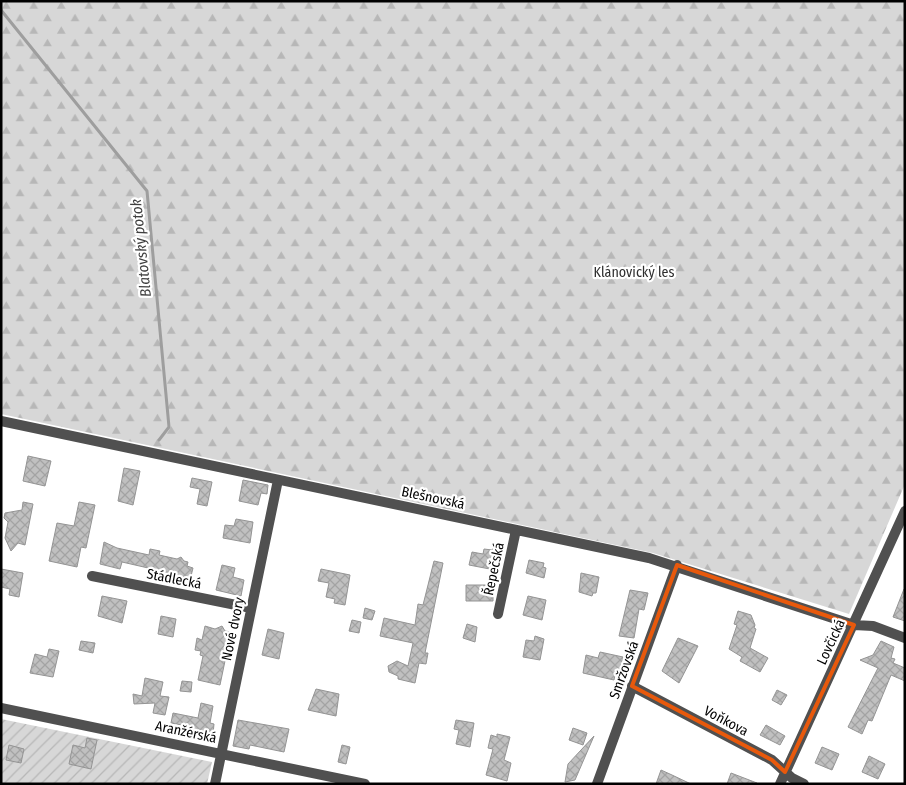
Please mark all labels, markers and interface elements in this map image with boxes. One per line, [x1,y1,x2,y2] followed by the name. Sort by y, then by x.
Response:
[127,198,155,298] water label: Blatovský potok
[594,264,674,281] park label: Klánovický les
[400,483,466,513] street label: Blešnovská
[479,541,508,597] street label: Řepečská
[145,565,203,593] street label: Stádlecká
[218,595,248,662] street label: Nové dvory
[813,617,849,667] street label: Lovčická
[606,639,642,701] street label: Smržovská
[701,702,751,740] street label: Voňkova
[154,717,218,747] street label: Aranžérská

